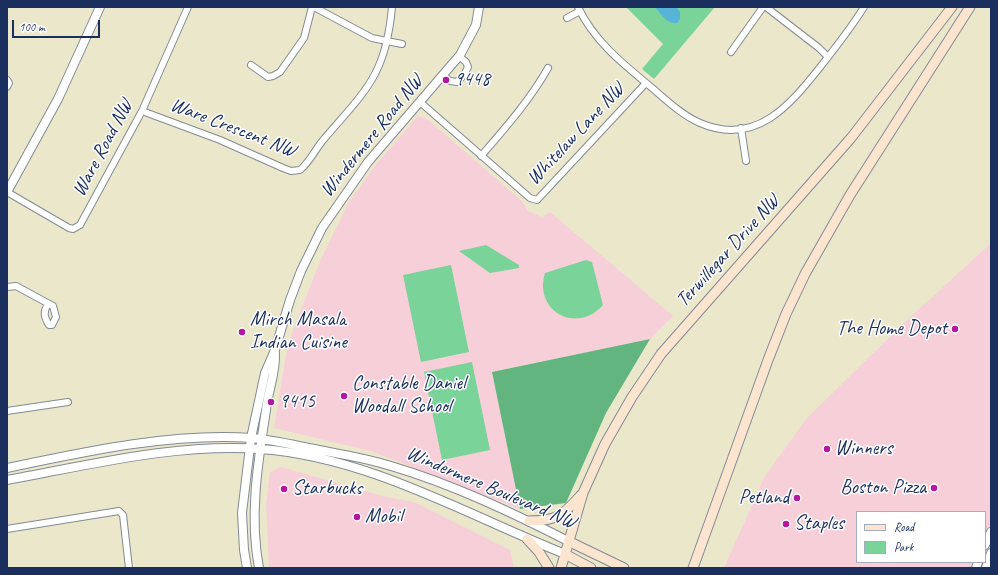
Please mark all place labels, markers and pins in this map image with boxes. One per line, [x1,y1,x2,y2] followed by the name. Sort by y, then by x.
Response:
[454,68,490,92] place label: 9448
[441,75,451,85] marker: 9448
[250,308,347,355] place label: Mirch Masala Indian Cuisine
[836,317,947,341] place label: The Home Depot
[950,324,960,334] marker: The Home Depot
[237,327,247,337] marker: Mirch Masala Indian Cuisine
[352,372,465,419] place label: Constable Daniel Woodall School
[279,390,315,414] place label: 9415
[339,391,349,401] marker: Constable Daniel Woodall School
[266,397,276,407] marker: 9415
[835,437,892,461] place label: Winners
[822,444,832,454] marker: Winners
[840,476,926,500] place label: Boston Pizza
[292,477,362,501] place label: Starbucks
[929,483,939,493] marker: Boston Pizza
[279,484,289,494] marker: Starbucks
[739,486,789,510] place label: Petland
[792,493,802,503] marker: Petland
[365,505,402,529] place label: Mobil
[352,512,362,522] marker: Mobil
[794,512,844,536] place label: Staples
[781,519,791,529] marker: Staples

